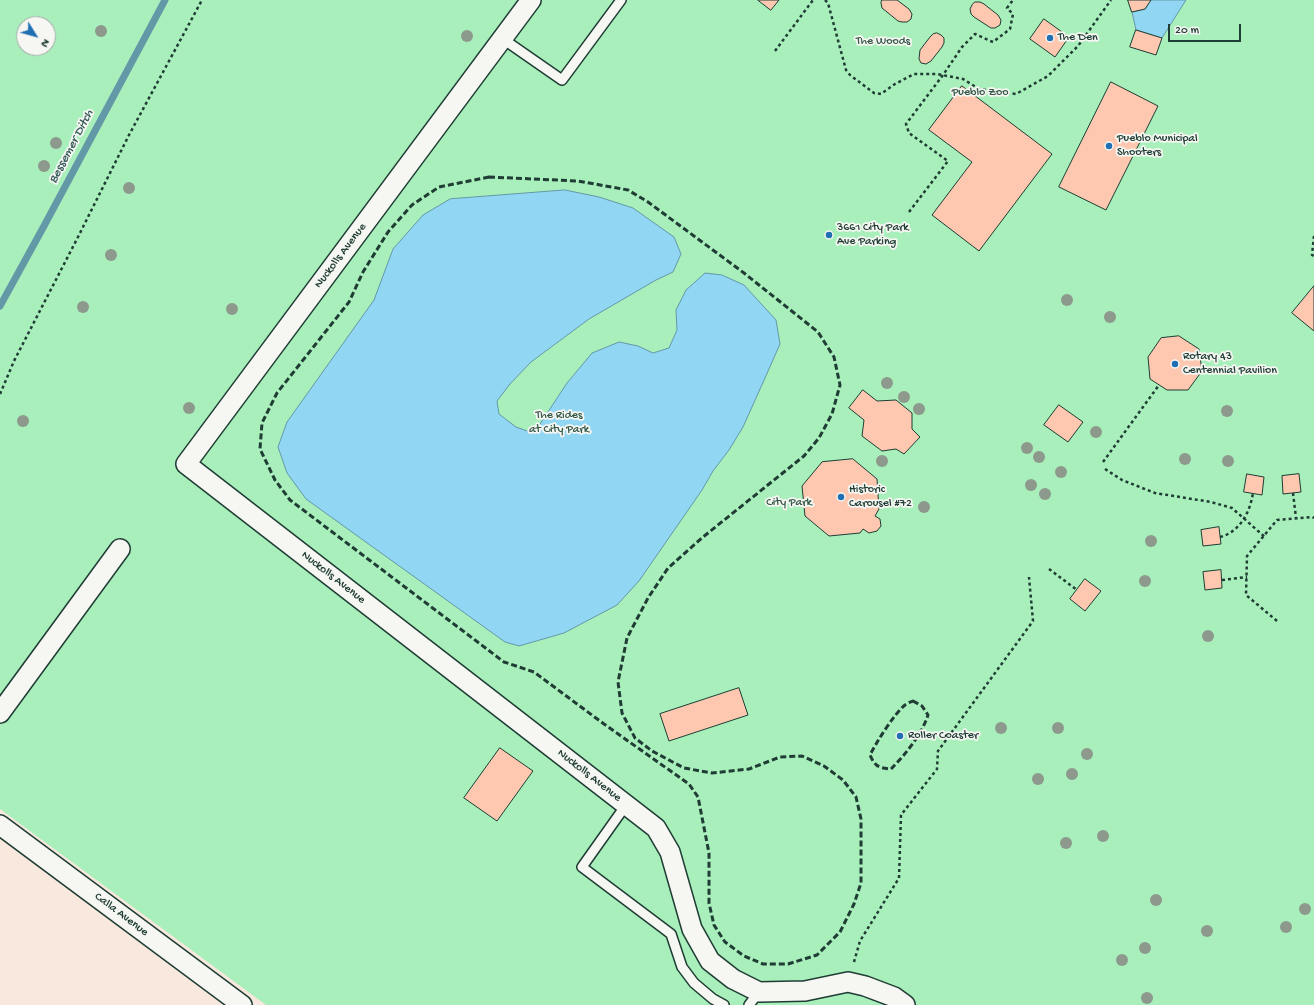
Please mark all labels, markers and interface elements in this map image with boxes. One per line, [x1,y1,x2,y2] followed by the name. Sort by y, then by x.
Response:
[16,16,56,56] north arrow
[1170,16,1243,42] scale bar
[1175,24,1199,38] text: 20 m
[1058,31,1098,45] place label: The Den
[1045,33,1055,43] marker: The Den
[856,35,910,49] park label: The Woods
[38,36,52,49] text: N
[952,86,1008,100] park label: Pueblo Zoo
[46,107,98,187] water label: Bessemer Ditch
[1117,132,1198,160] place label: Pueblo Municipal Shooters
[1104,141,1114,151] marker: Pueblo Municipal Shooters
[312,221,370,291] street label: Nuckolls Avenue
[837,221,909,249] place label: 3661 City Park Ave Parking
[824,230,834,240] marker: 3661 City Park Ave Parking
[1183,350,1277,378] place label: Rotary 43 Centennial Pavilion
[1170,359,1180,369] marker: Rotary 43 Centennial Pavilion
[529,409,589,437] park label: The Rides at City Park
[849,483,912,511] place label: Historic Carousel #72
[836,492,846,502] marker: Historic Carousel #72
[766,496,812,510] park label: City Park
[298,548,368,608] street label: Nuckolls Avenue
[908,729,978,743] place label: Roller Coaster
[895,731,905,741] marker: Roller Coaster
[554,746,624,806] street label: Nuckolls Avenue
[91,890,151,940] street label: Calla Avenue

